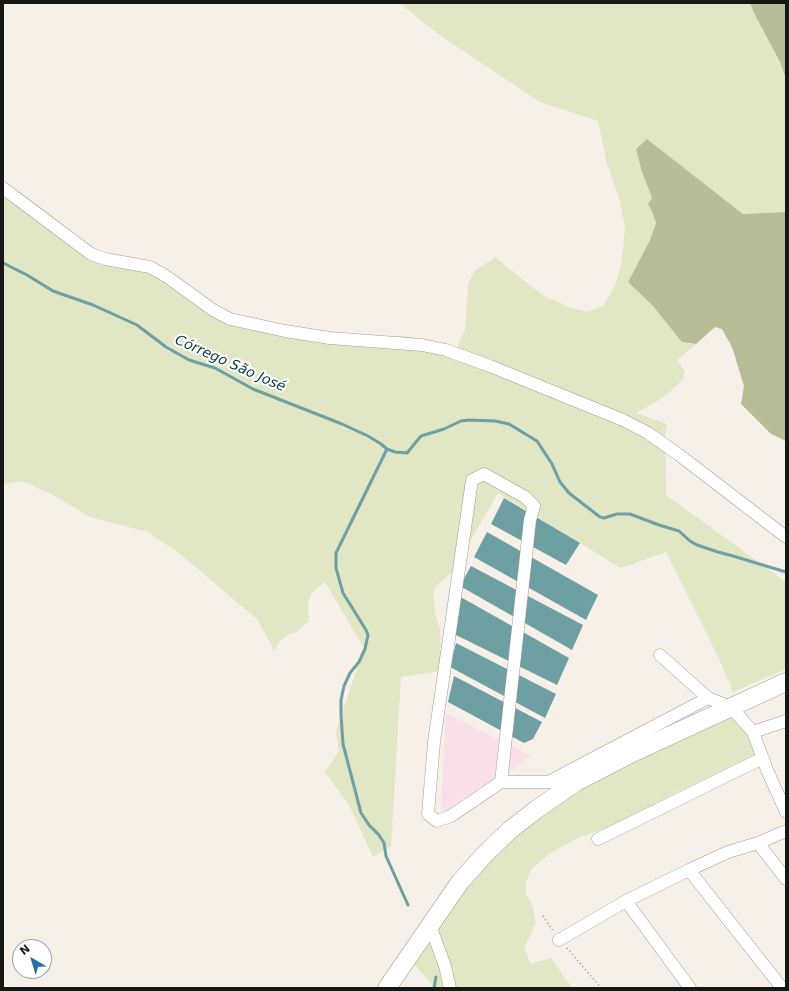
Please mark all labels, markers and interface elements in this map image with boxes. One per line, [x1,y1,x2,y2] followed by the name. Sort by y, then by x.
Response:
[172,332,288,396] water label: Córrego São José
[12,939,52,979] north arrow
[17,942,33,958] text: N

